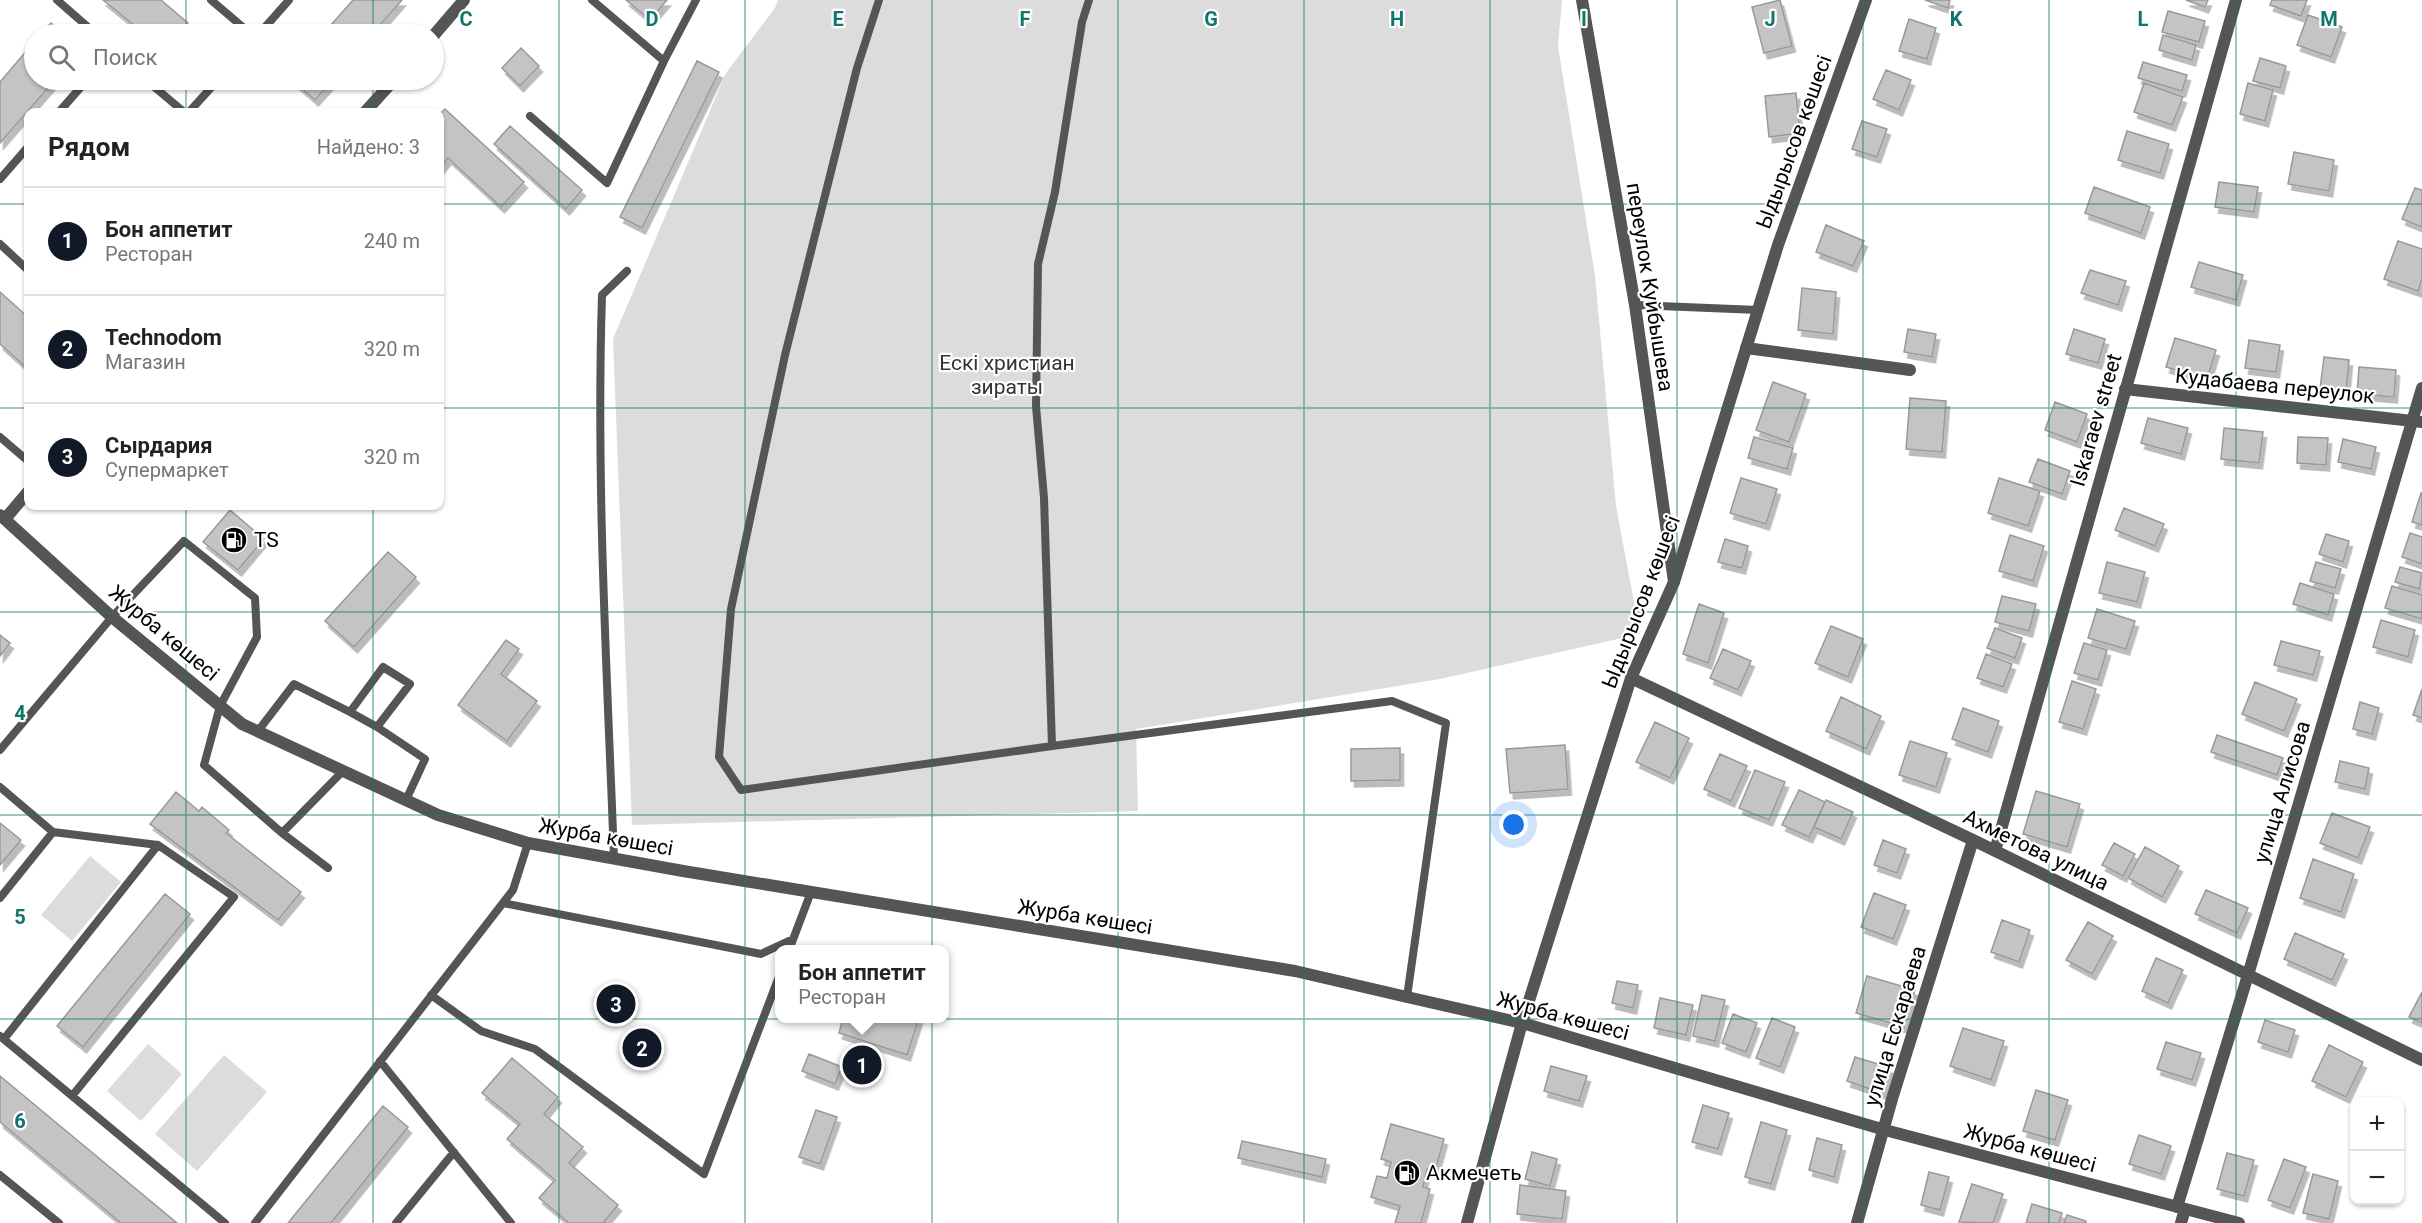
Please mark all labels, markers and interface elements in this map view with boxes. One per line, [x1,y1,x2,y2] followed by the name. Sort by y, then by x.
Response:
[459,7,473,31] text: C
[646,7,659,31] text: D
[832,7,844,31] text: E
[1020,7,1031,31] text: F
[1204,7,1218,31] text: G
[1390,7,1404,31] text: H
[1581,7,1587,31] text: I
[1764,7,1776,31] text: J
[1950,7,1963,31] text: K
[2138,7,2149,31] text: L
[2320,7,2338,31] text: M
[24,24,444,90] search box
[45,41,78,74] icon: search
[93,45,157,70] text: Поиск
[1751,52,1837,232] street label: Ыдырысов көшесі
[48,132,130,162] text: Рядом
[317,135,420,159] text: Найдено: 3
[1622,181,1678,393] street label: переулок Куйбышева
[105,217,233,242] text: Бон аппетит
[62,229,73,253] text: 1
[364,229,420,253] text: 240 m
[105,242,193,266] text: Ресторан
[105,325,222,350] text: Technodom
[62,337,73,361] text: 2
[364,337,420,361] text: 320 m
[105,350,186,374] text: Магазин
[939,351,1075,399] park label: Ескі христиан зираты
[2066,351,2126,489] street label: Iskaraev street
[2174,364,2377,408] street label: Кудабаева переулок
[105,433,213,458] text: Сырдария
[62,445,73,469] text: 3
[364,445,420,469] text: 320 m
[105,458,229,482] text: Супермаркет
[1597,512,1685,692] street label: Ыдырысов көшесі
[219,525,249,555] fuel station icon: TS
[254,528,279,552] place label: TS
[104,580,224,686] street label: Журба көшесі
[14,701,26,725] text: 4
[2249,718,2315,866] street label: улица Алисова
[1959,804,2113,896] street label: Ахметова улица
[1499,810,1528,839] your location
[537,813,675,861] street label: Журба көшесі
[1016,895,1154,939] street label: Журба көшесі
[14,905,26,929] text: 5
[1859,943,1931,1109] street label: улица Ескараева
[775,945,949,1023] popup
[798,960,926,985] text: Бон аппетит
[596,982,636,1026] pin: 3
[798,985,886,1009] text: Ресторан
[1494,987,1632,1045] street label: Журба көшесі
[622,1026,662,1070] pin: 2
[842,1042,882,1088] pin: 1
[2350,1097,2404,1205] map controls
[2350,1097,2404,1151] button: +
[14,1109,26,1133] text: 6
[1961,1119,2099,1177] street label: Журба көшесі
[2350,1151,2404,1205] button: −
[1392,1158,1422,1188] fuel station icon: Акмечеть
[1426,1161,1522,1185] place label: Акмечеть

